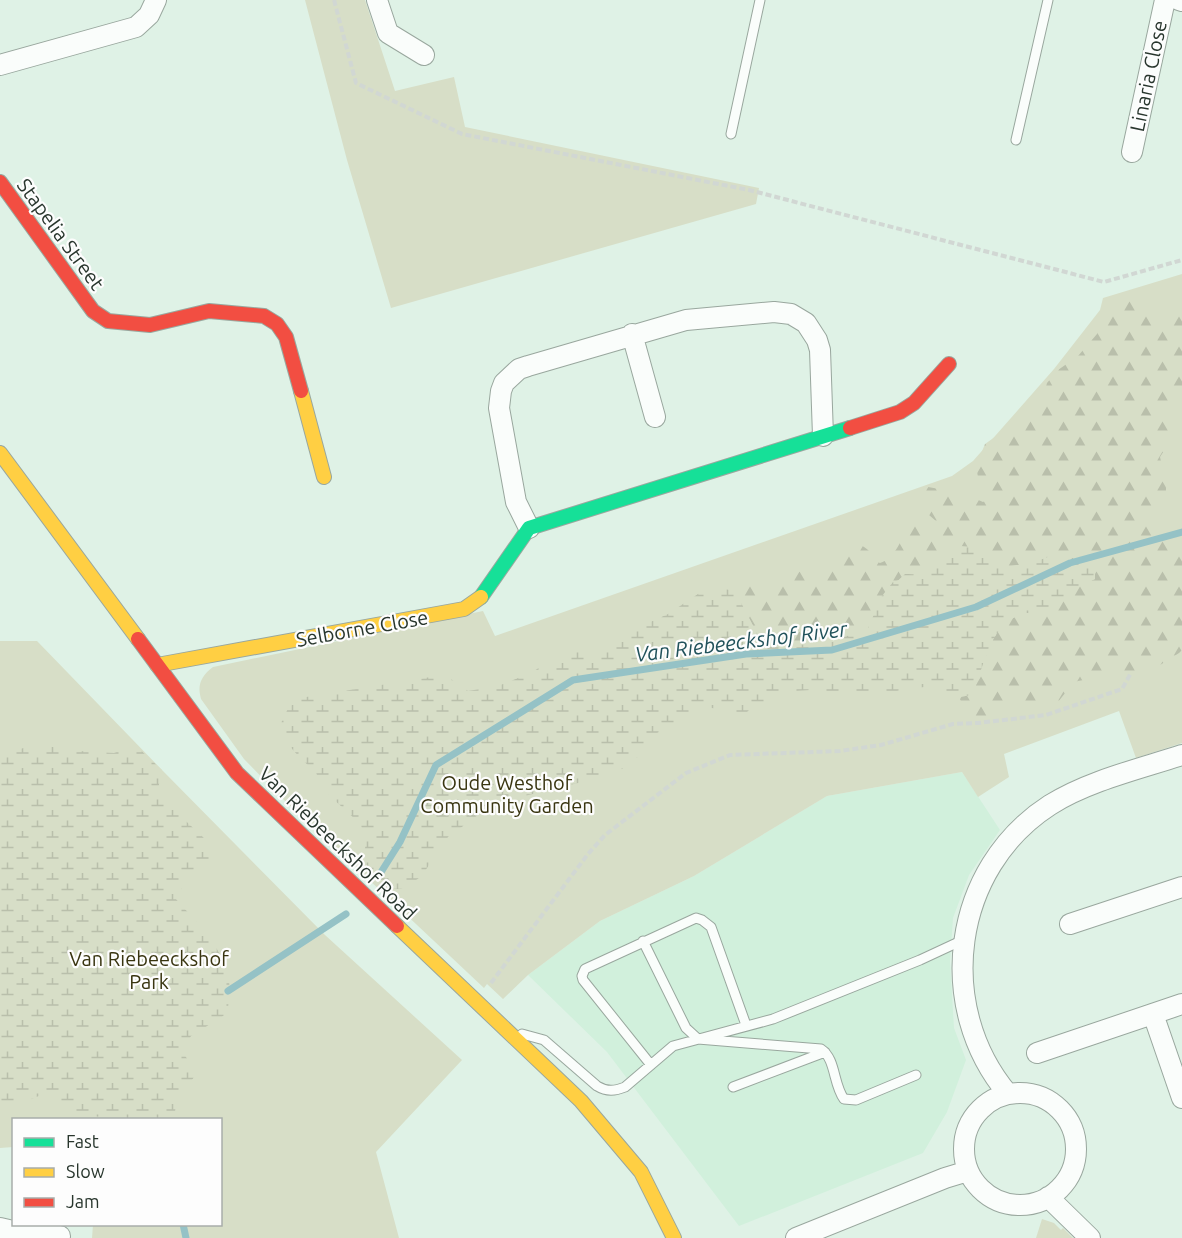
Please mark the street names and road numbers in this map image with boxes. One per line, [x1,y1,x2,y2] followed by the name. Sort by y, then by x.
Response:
[1125,18,1171,134] street label: Linaria Close
[13,174,109,294] street label: Stapelia Street
[294,605,430,651] street label: Selborne Close
[254,762,422,924] street label: Van Riebeeckshof Road

